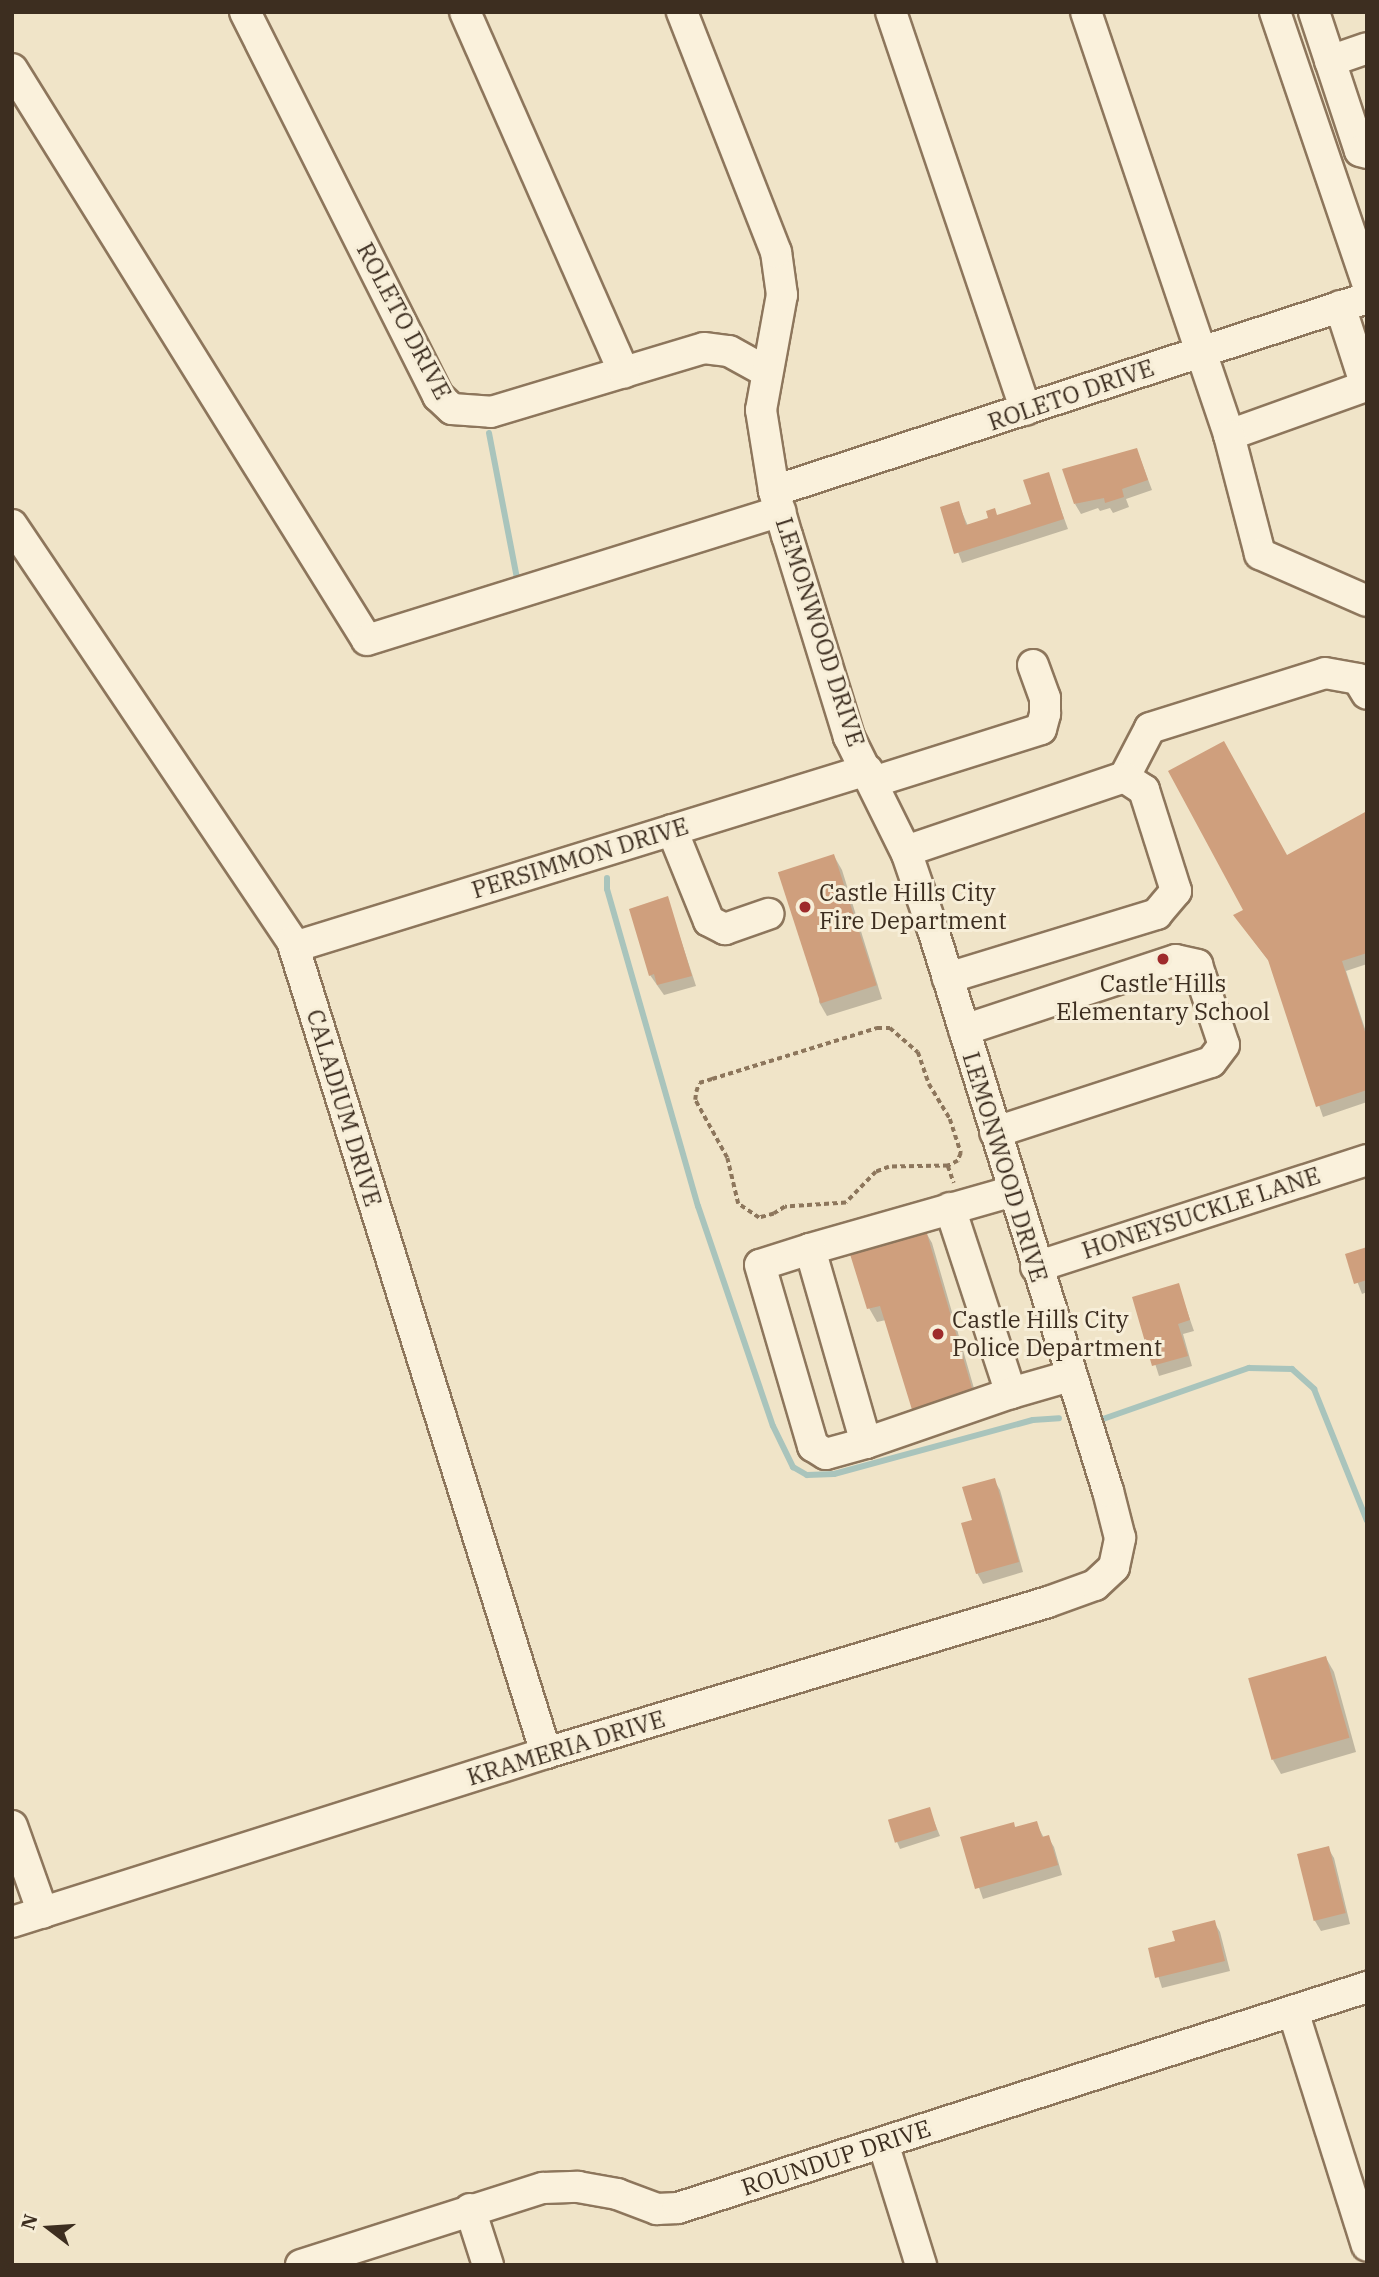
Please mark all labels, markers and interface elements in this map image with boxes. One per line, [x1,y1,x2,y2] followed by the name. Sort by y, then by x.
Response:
[351,238,457,404] street label: ROLETO DRIVE
[984,353,1158,437] street label: ROLETO DRIVE
[769,514,871,750] street label: LEMONWOOD DRIVE
[468,811,692,905] street label: PERSIMMON DRIVE
[819,879,1007,935] place label: Castle Hills City Fire Department
[797,899,813,915] marker: Castle Hills City Fire Department
[1155,951,1171,967] marker: Castle Hills Elementary School
[1056,970,1270,1026] place label: Castle Hills Elementary School
[300,1006,388,1210] street label: CALADIUM DRIVE
[956,1048,1054,1286] street label: LEMONWOOD DRIVE
[1078,1161,1324,1265] street label: HONEYSUCKLE LANE
[952,1306,1162,1362] place label: Castle Hills City Police Department
[930,1326,946,1342] marker: Castle Hills City Police Department
[464,1704,668,1792] street label: KRAMERIA DRIVE
[738,2114,934,2202] street label: ROUNDUP DRIVE
[14,2193,84,2263] north arrow
[15,2211,43,2233] text: N

